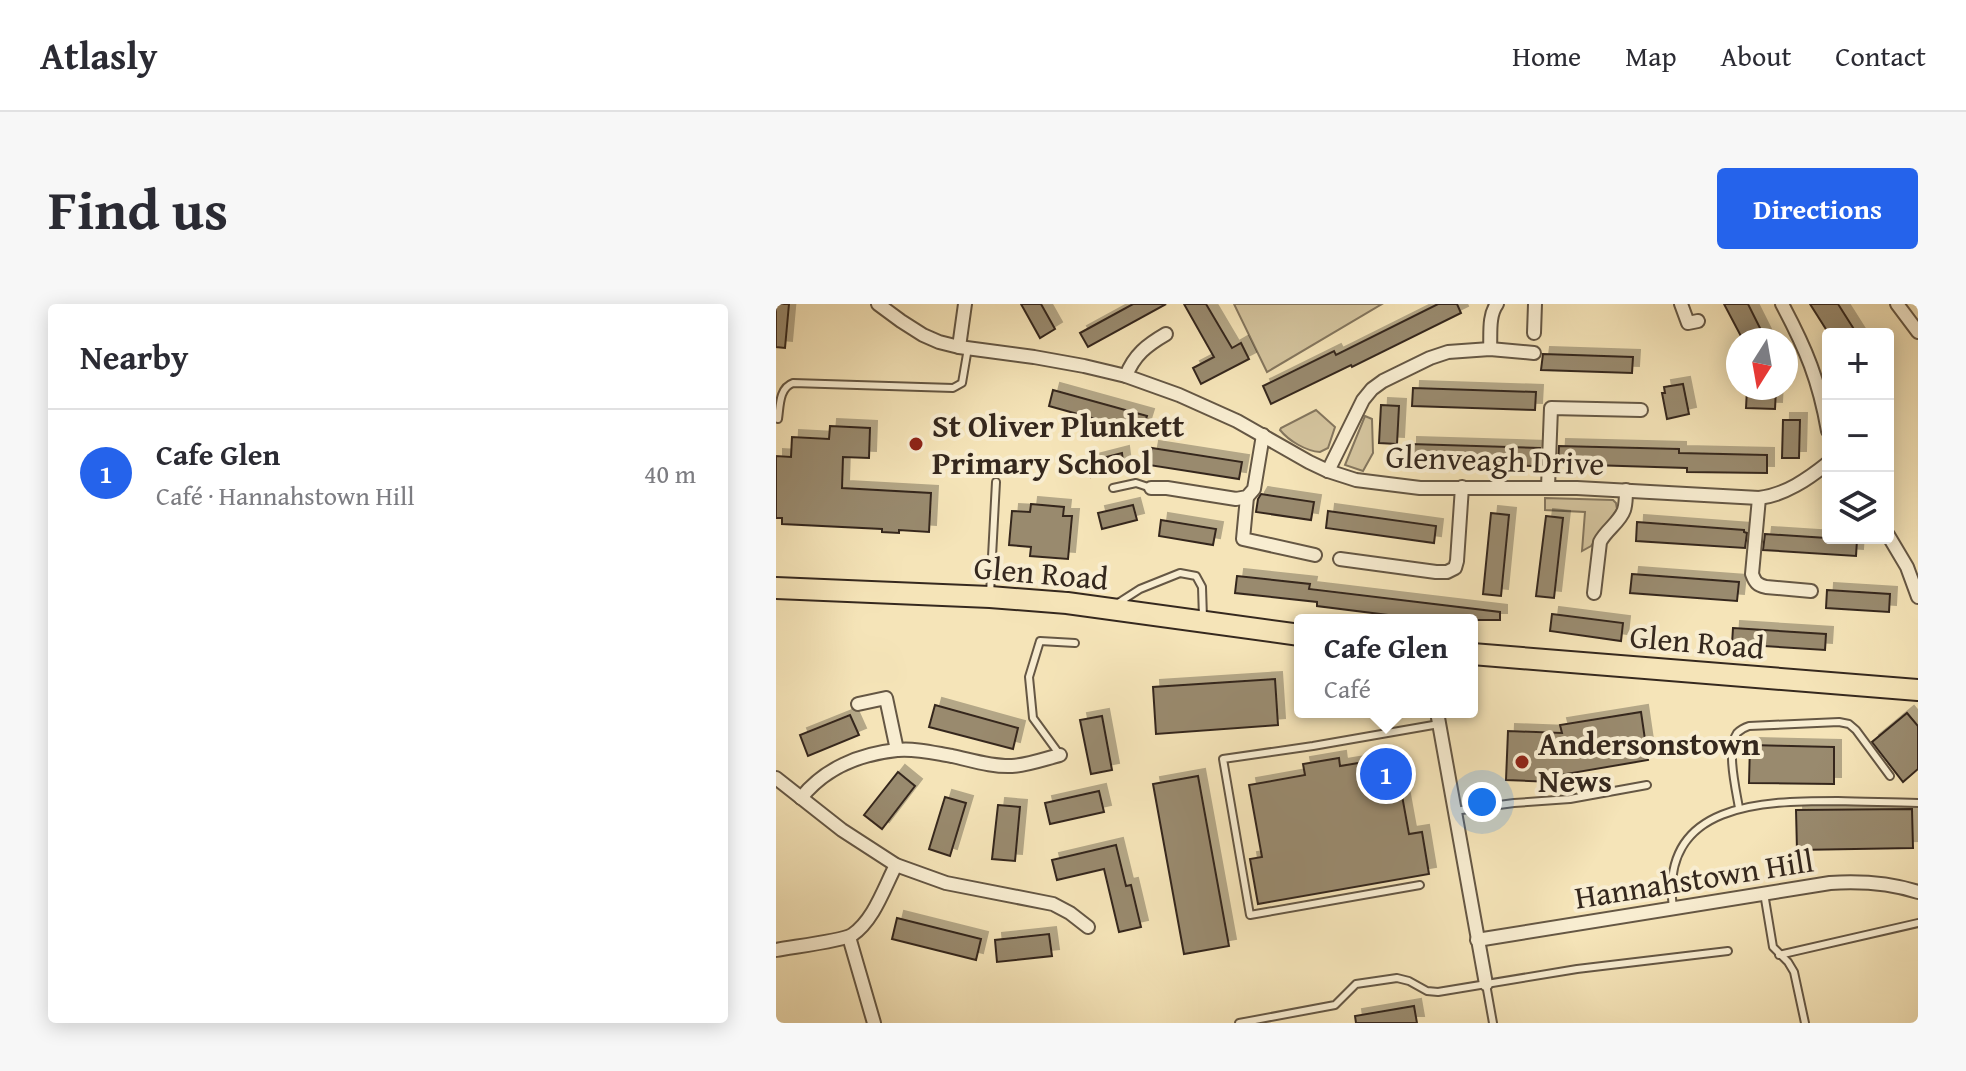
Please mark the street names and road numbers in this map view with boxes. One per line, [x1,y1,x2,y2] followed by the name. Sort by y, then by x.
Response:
[1385,432,1605,487] street label: Glenveagh Drive
[972,543,1110,602] street label: Glen Road
[1628,612,1766,671] street label: Glen Road
[1571,836,1817,921] street label: Hannahstown Hill

